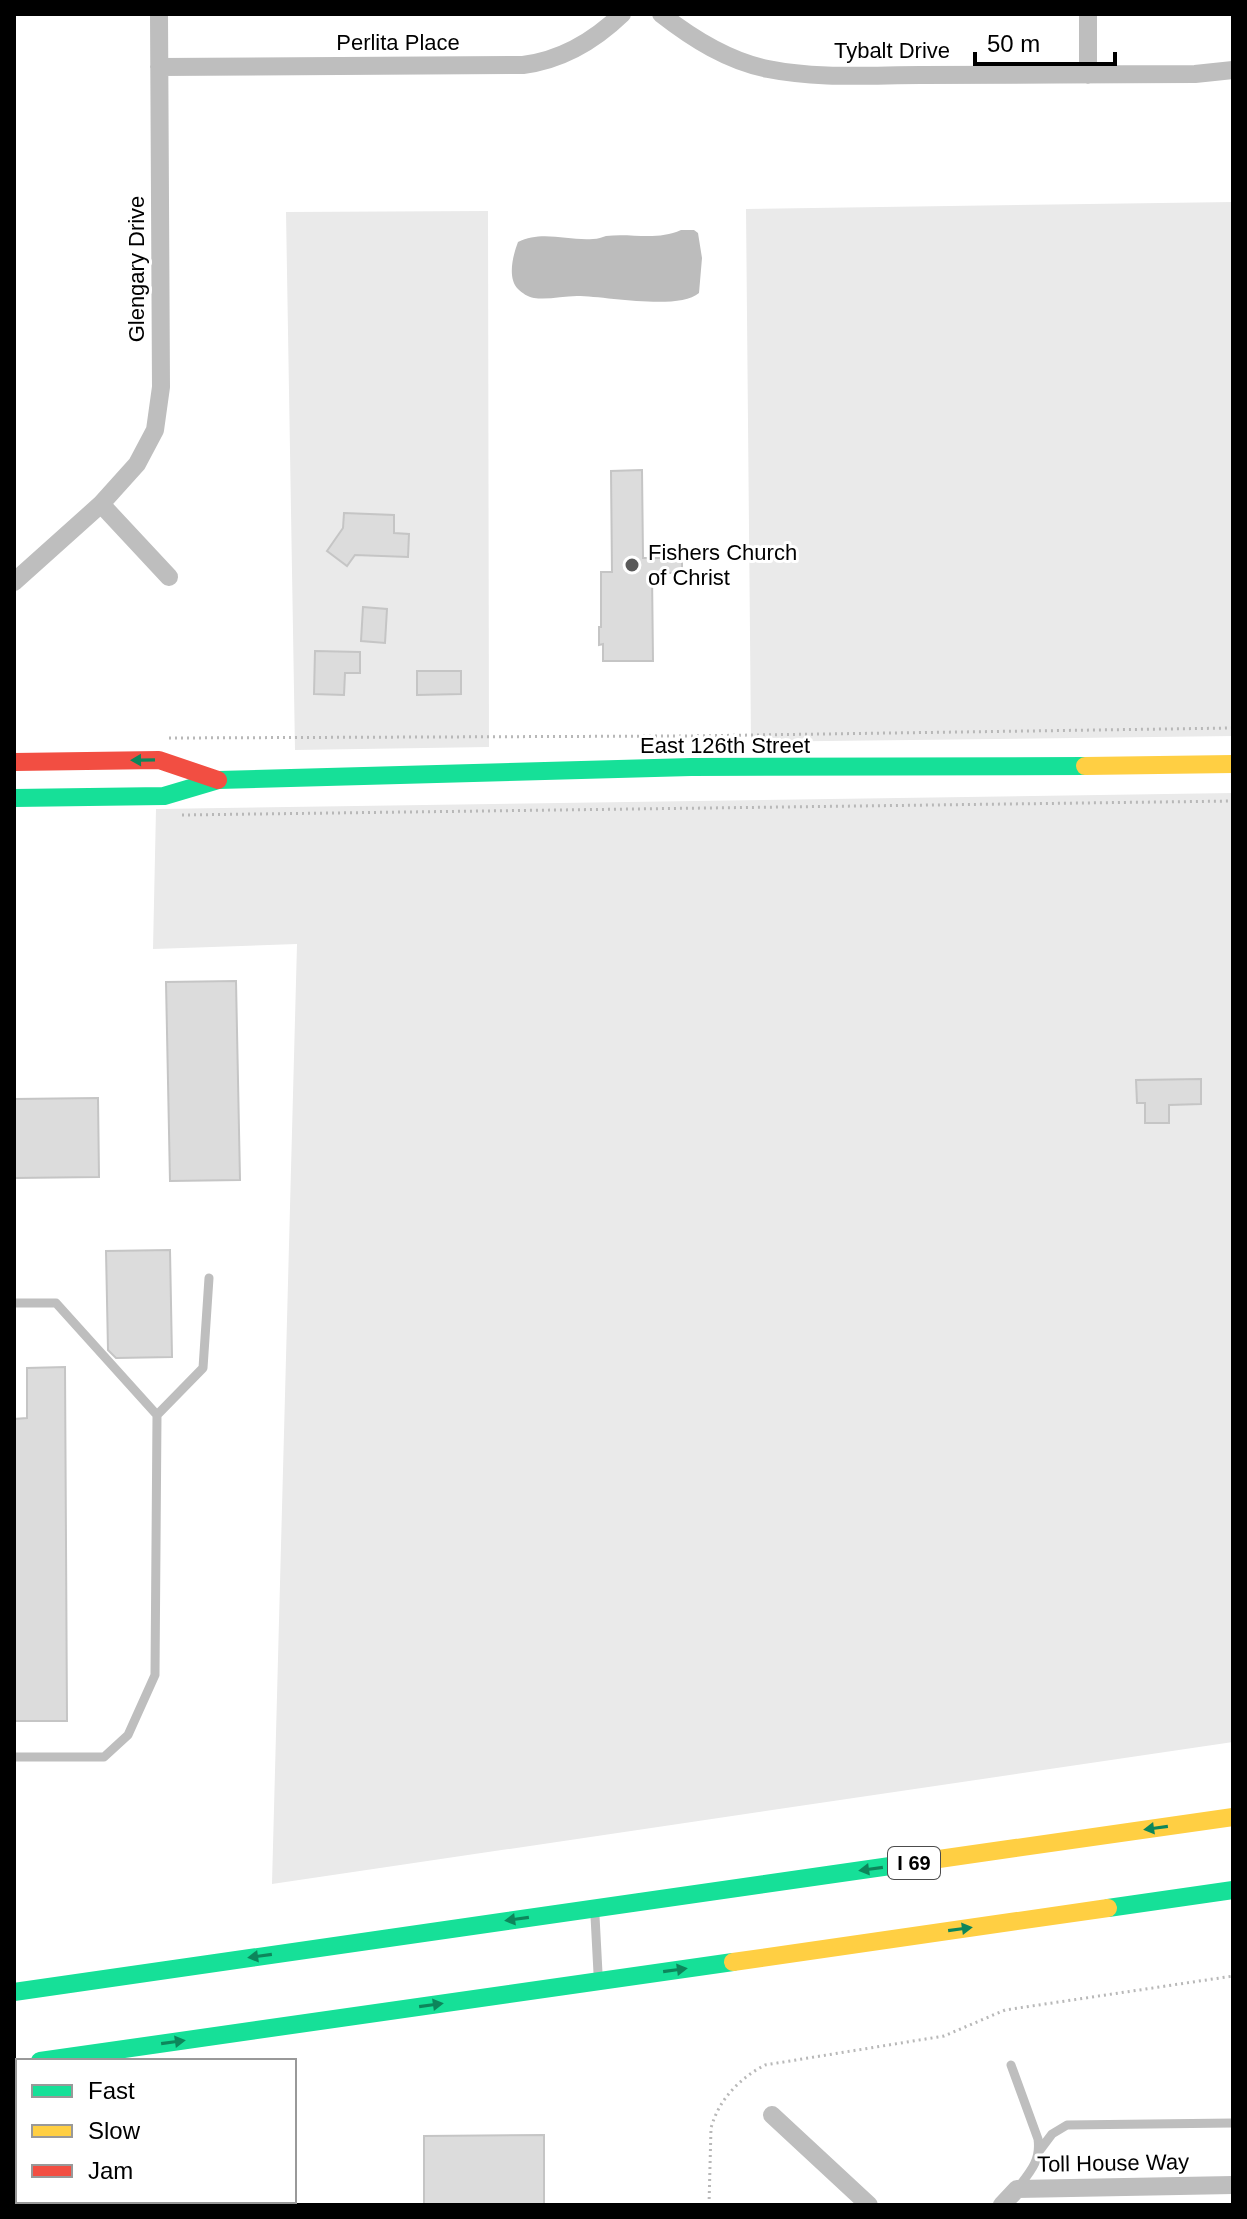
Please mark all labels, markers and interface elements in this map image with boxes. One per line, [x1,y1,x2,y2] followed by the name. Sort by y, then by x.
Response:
[975,16,1115,66] scale bar
[336,30,460,55] street label: Perlita Place
[987,30,1040,57] text: 50 m
[834,38,950,63] street label: Tybalt Drive
[124,196,149,342] street label: Glengary Drive
[648,540,797,590] place label: Fishers Church of Christ
[623,556,641,574] marker: Fishers Church of Christ
[640,733,810,758] street label: East 126th Street
[130,754,155,767] one-way arrow
[1143,1822,1168,1835] one-way arrow
[888,1847,940,1879] road number: I 69
[858,1863,883,1876] one-way arrow
[504,1913,529,1926] one-way arrow
[948,1922,973,1935] one-way arrow
[247,1950,272,1963] one-way arrow
[663,1963,688,1976] one-way arrow
[418,1998,443,2011] one-way arrow
[161,2035,186,2048] one-way arrow
[16,2059,296,2203] legend
[88,2077,135,2104] text: Fast
[88,2117,141,2144] text: Slow
[1037,2149,1189,2177] street label: Toll House Way
[88,2157,133,2184] text: Jam

